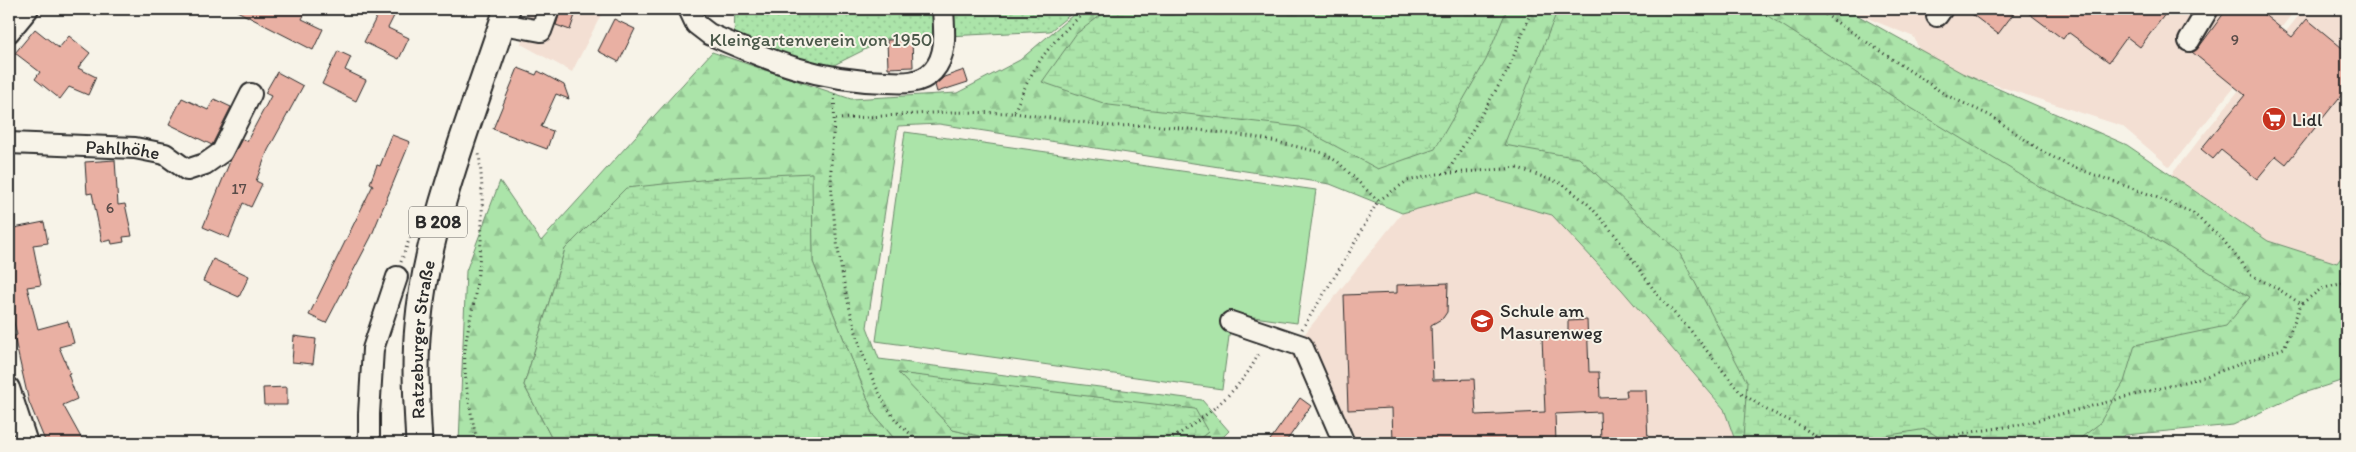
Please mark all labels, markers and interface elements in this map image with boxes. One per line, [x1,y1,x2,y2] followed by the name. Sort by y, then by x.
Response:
[709,28,933,51] park label: Kleingartenverein von 1950
[2231,30,2239,49] house number: 9
[2261,106,2287,132] supermarket icon: Lidl
[2292,108,2323,131] place label: Lidl
[85,135,162,165] street label: Pahlhöhe
[231,179,247,198] house number: 17
[106,198,114,217] house number: 6
[409,206,467,238] road number: B 208
[405,258,440,420] street label: Ratzeburger Straße
[1500,299,1603,344] place label: Schule am Masurenweg
[1469,308,1495,334] school or university icon: Schule am Masurenweg

